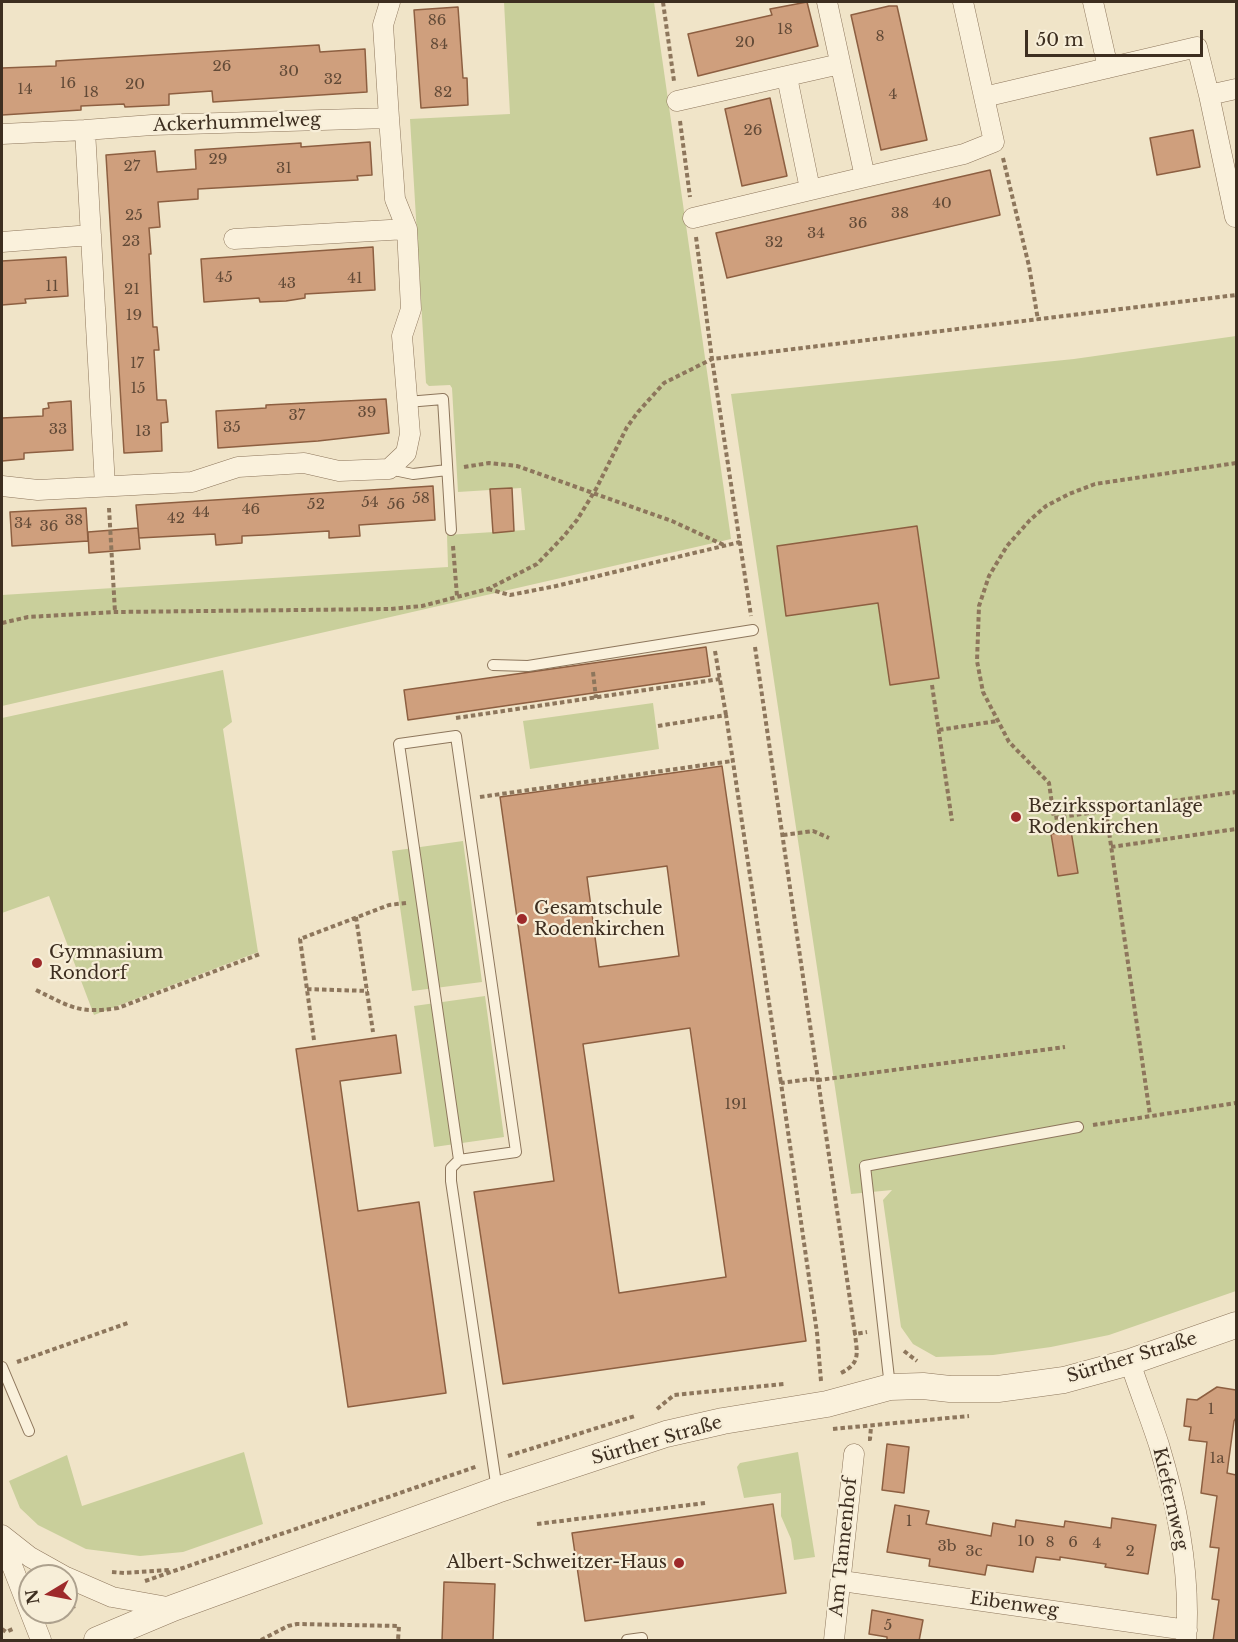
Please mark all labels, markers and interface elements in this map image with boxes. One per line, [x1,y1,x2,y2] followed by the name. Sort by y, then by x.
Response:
[428,12,446,30] house number: 86
[1028,18,1206,56] scale bar
[777,21,793,39] house number: 18
[875,28,885,46] house number: 8
[1036,29,1084,51] text: 50 m
[735,34,755,52] house number: 20
[430,36,448,54] house number: 84
[213,58,231,76] house number: 26
[279,63,299,81] house number: 30
[324,71,342,89] house number: 32
[60,75,76,93] house number: 16
[125,76,145,94] house number: 20
[17,81,33,99] house number: 14
[83,84,99,102] house number: 18
[434,84,452,102] house number: 82
[889,86,897,104] house number: 4
[153,109,321,137] street label: Ackerhummelweg
[744,122,762,140] house number: 26
[209,151,227,169] house number: 29
[124,158,140,176] house number: 27
[276,160,292,178] house number: 31
[932,195,952,213] house number: 40
[891,205,909,223] house number: 38
[125,207,143,225] house number: 25
[849,215,867,233] house number: 36
[807,225,825,243] house number: 34
[122,233,140,251] house number: 23
[765,234,783,252] house number: 32
[215,269,233,287] house number: 45
[347,270,363,288] house number: 41
[278,275,296,293] house number: 43
[45,278,59,296] house number: 11
[124,281,140,299] house number: 21
[126,307,142,325] house number: 19
[130,355,144,373] house number: 17
[130,380,146,398] house number: 15
[358,404,376,422] house number: 39
[289,407,305,425] house number: 37
[223,419,241,437] house number: 35
[49,421,67,439] house number: 33
[135,423,151,441] house number: 13
[412,490,430,508] house number: 58
[361,494,379,512] house number: 54
[307,496,325,514] house number: 52
[387,496,405,514] house number: 56
[242,501,260,519] house number: 46
[192,504,210,522] house number: 44
[167,510,185,528] house number: 42
[65,512,83,530] house number: 38
[14,515,32,533] house number: 34
[40,518,58,536] house number: 36
[1028,796,1203,838] place label: Bezirkssportanlage Rodenkirchen
[1009,810,1023,824] marker: Bezirkssportanlage Rodenkirchen
[534,898,665,940] place label: Gesamtschule Rodenkirchen
[515,912,529,926] marker: Gesamtschule Rodenkirchen
[49,942,163,984] place label: Gymnasium Rondorf
[30,956,44,970] marker: Gymnasium Rondorf
[724,1096,748,1114] house number: 191
[1064,1328,1200,1388] street label: Sürther Straße
[1208,1401,1214,1419] house number: 1
[589,1412,725,1470] street label: Sürther Straße
[1148,1446,1192,1552] street label: Kiefernweg
[1210,1450,1224,1468] house number: 1a
[826,1476,862,1618] street label: Am Tannenhof
[906,1513,912,1531] house number: 1
[1017,1533,1035,1551] house number: 10
[1045,1534,1055,1552] house number: 8
[1068,1534,1078,1552] house number: 6
[1093,1535,1101,1553] house number: 4
[937,1538,957,1556] house number: 3b
[965,1543,983,1561] house number: 3c
[1125,1543,1135,1561] house number: 2
[447,1552,667,1574] place label: Albert-Schweitzer-Haus
[672,1556,686,1570] marker: Albert-Schweitzer-Haus
[18,1564,78,1624] north arrow
[21,1588,43,1606] text: N
[968,1588,1060,1622] street label: Eibenweg
[884,1617,892,1635] house number: 5

